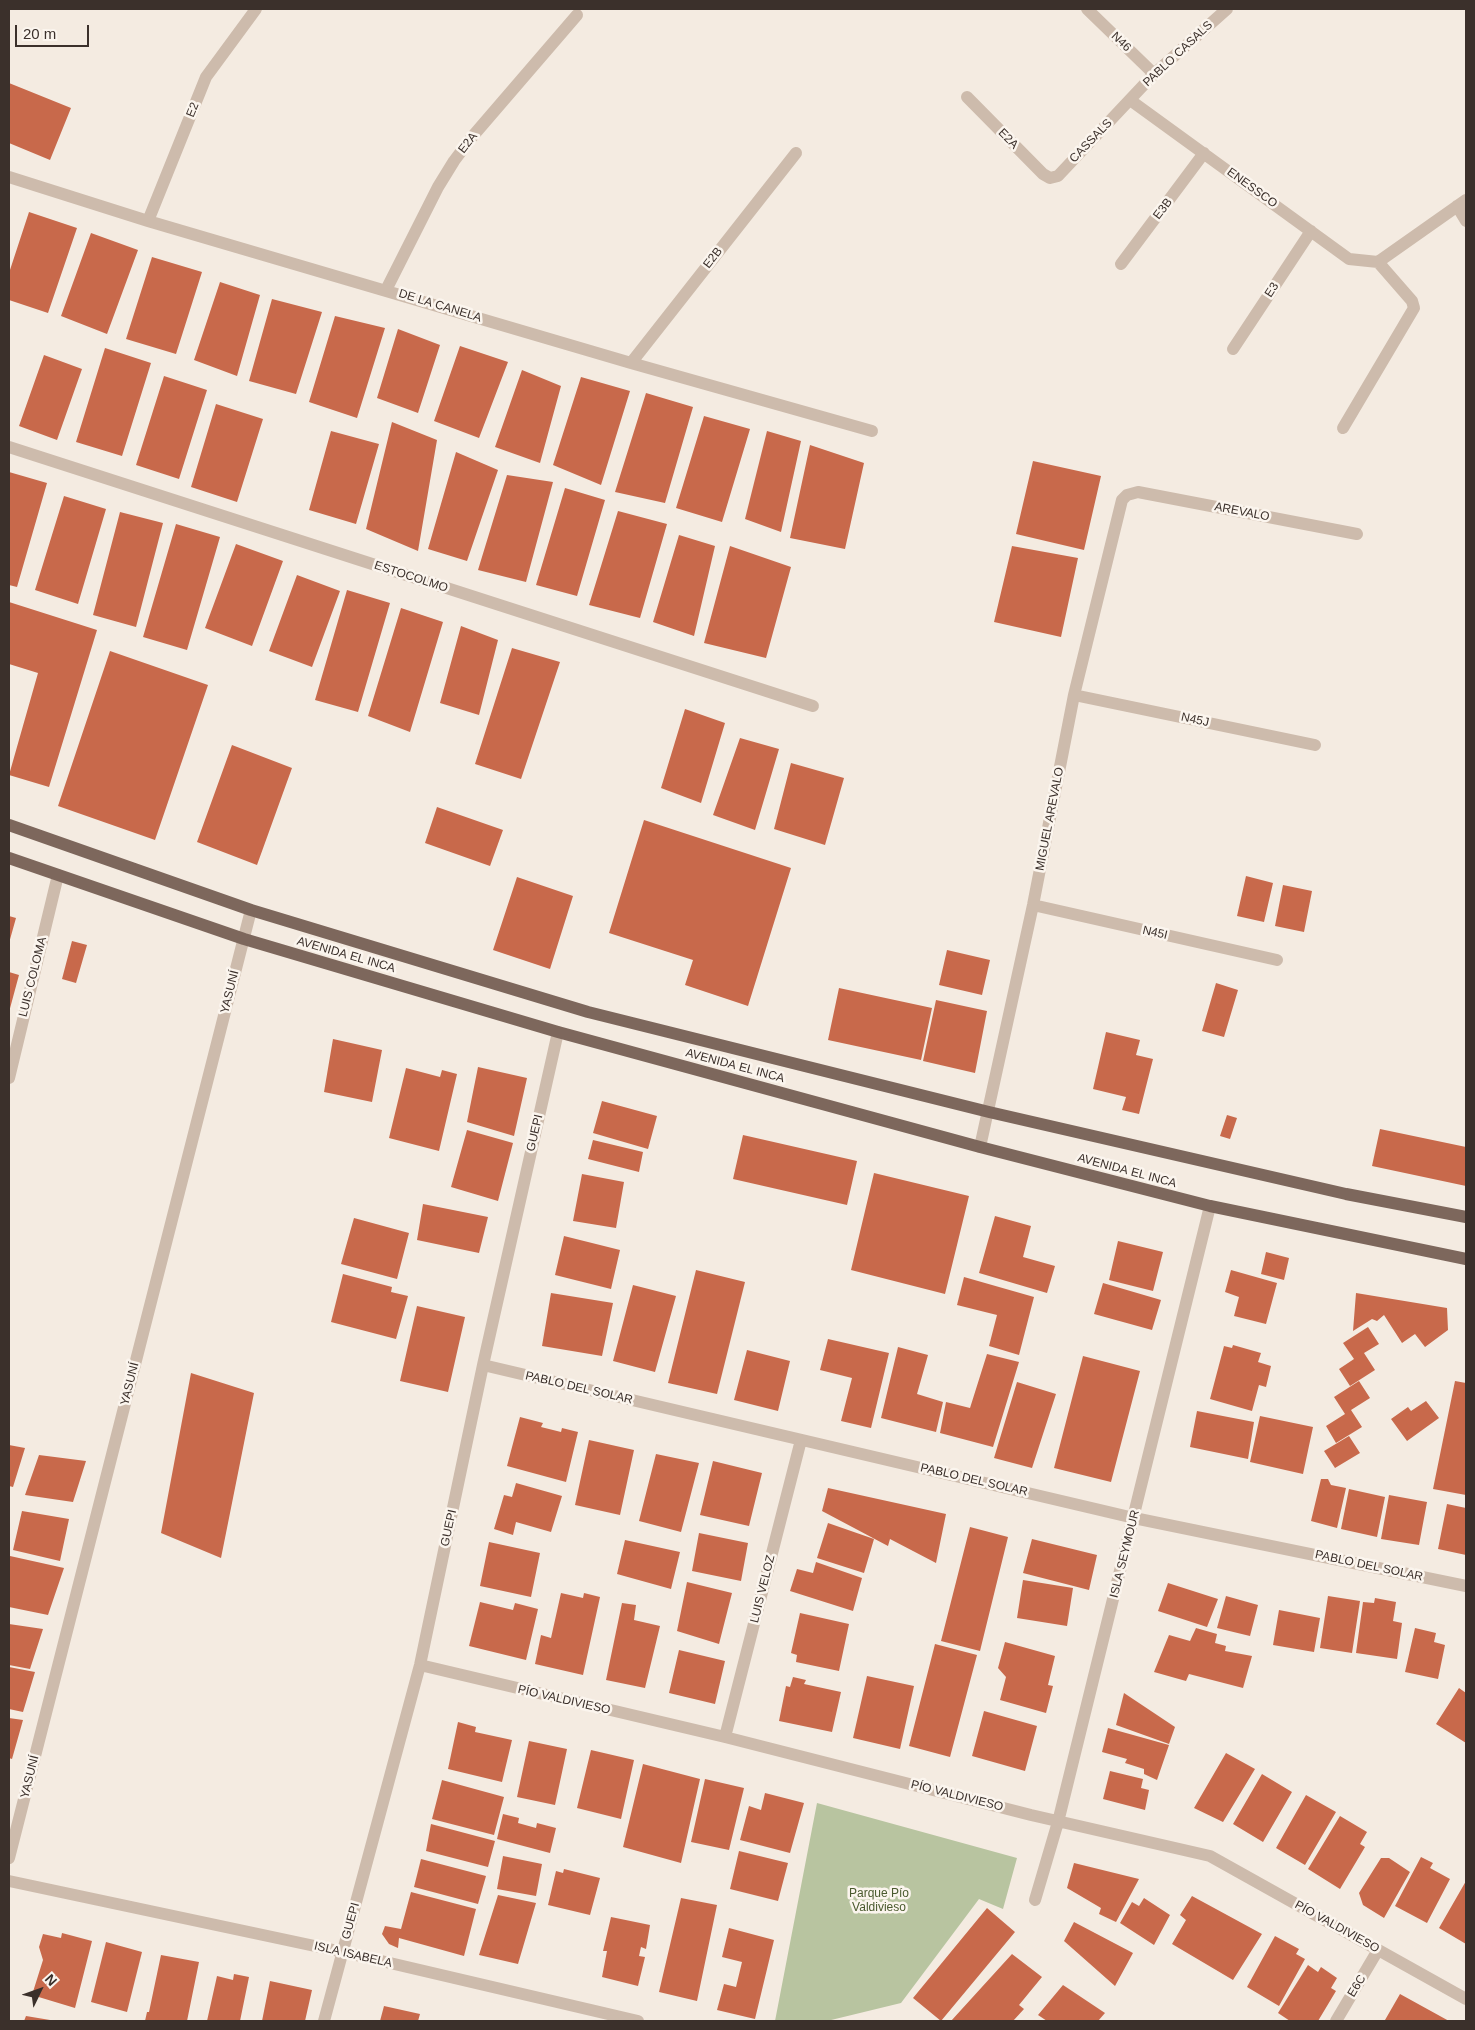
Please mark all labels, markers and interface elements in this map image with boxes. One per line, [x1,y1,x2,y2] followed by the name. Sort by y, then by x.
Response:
[18,15,91,47] scale bar
[1140,18,1216,90] street label: PABLO CASALS
[23,25,56,42] text: 20 m
[1108,29,1134,55] street label: N46
[184,100,202,120] street label: E2
[1067,116,1115,166] street label: CASSALS
[995,126,1021,152] street label: E2A
[455,130,481,156] street label: E2A
[1224,165,1280,211] street label: ENESSCO
[1150,196,1176,222] street label: E3B
[700,245,726,271] street label: E2B
[1262,280,1282,300] street label: E3
[397,287,483,325] street label: DE LA CANELA
[1213,500,1271,524] street label: AREVALO
[372,558,450,596] street label: ESTOCOLMO
[1180,710,1210,730] street label: N45J
[1033,766,1067,872] street label: MIGUEL AREVALO
[1141,923,1169,943] street label: N45I
[295,934,397,976] street label: AVENIDA EL INCA
[16,935,50,1019] street label: LUIS COLOMA
[218,969,242,1015] street label: YASUNÍ
[684,1046,786,1086] street label: AVENIDA EL INCA
[524,1113,546,1153] street label: GUEPI
[1076,1151,1178,1191] street label: AVENIDA EL INCA
[118,1361,142,1407] street label: YASUNÍ
[524,1369,634,1407] street label: PABLO DEL SOLAR
[919,1461,1029,1499] street label: PABLO DEL SOLAR
[438,1508,460,1548] street label: GUEPI
[1107,1509,1143,1599] street label: ISLA SEYMOUR
[1314,1548,1424,1584] street label: PABLO DEL SOLAR
[748,1554,778,1624] street label: LUIS VELOZ
[516,1682,612,1718] street label: PÍO VALDIVIESO
[18,1754,42,1800] street label: YASUNÍ
[909,1778,1005,1814] street label: PÍO VALDIVIESO
[849,1887,909,1915] park label: Parque Pío Valdivieso
[1292,1898,1382,1956] street label: PÍO VALDIVIESO
[339,1901,363,1941] street label: GUEPI
[313,1939,393,1971] street label: ISLA ISABELA
[15,1965,65,2015] north arrow
[42,1971,60,1989] text: N
[1345,1972,1369,2000] street label: E6C

